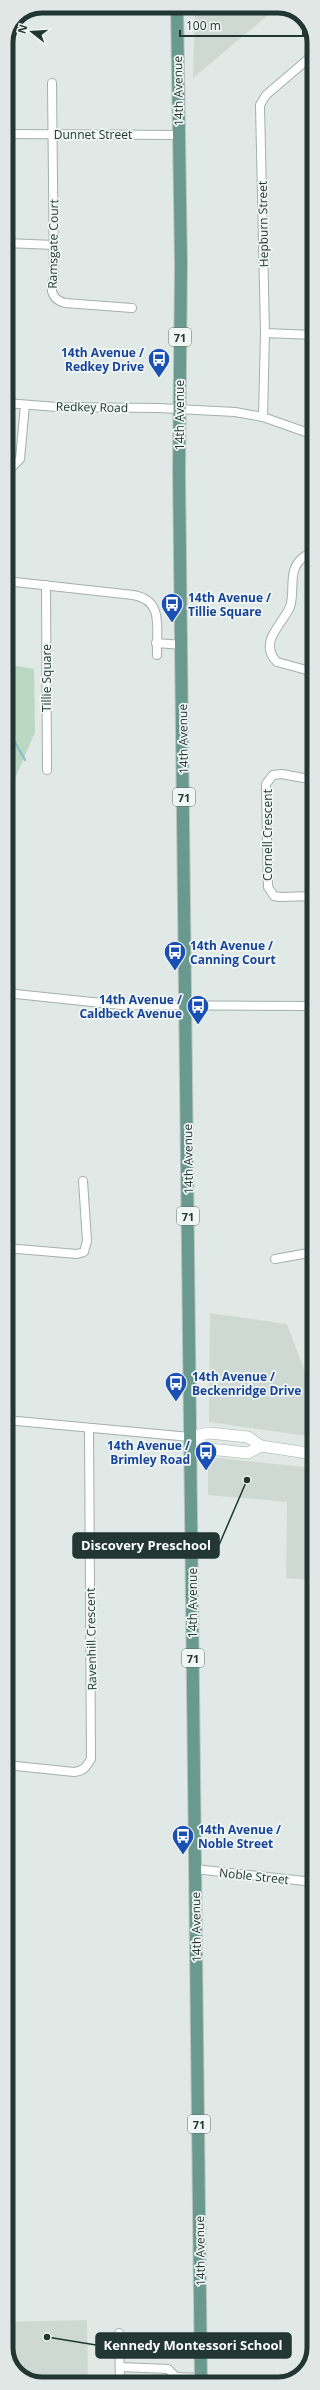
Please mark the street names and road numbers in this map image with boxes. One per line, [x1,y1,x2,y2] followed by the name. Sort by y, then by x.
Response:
[169,55,187,126] street label: 14th Avenue
[54,126,132,143] street label: Dunnet Street
[254,181,272,267] street label: Hepburn Street
[44,199,62,289] street label: Ramsgate Court
[169,328,191,346] road number: 71
[171,380,188,450] street label: 14th Avenue
[56,398,128,416] street label: Redkey Road
[38,644,55,712] street label: Tillie Square
[174,703,192,774] street label: 14th Avenue
[173,788,195,806] road number: 71
[259,789,276,881] street label: Cornell Crescent
[179,1123,197,1194] street label: 14th Avenue
[177,1207,199,1225] road number: 71
[184,1568,201,1638] street label: 14th Avenue
[82,1587,100,1691] street label: Ravenhill Crescent
[182,1649,204,1667] road number: 71
[218,1864,290,1888] street label: Noble Street
[187,1891,205,1962] street label: 14th Avenue
[188,2115,210,2133] road number: 71
[191,2215,209,2286] street label: 14th Avenue

